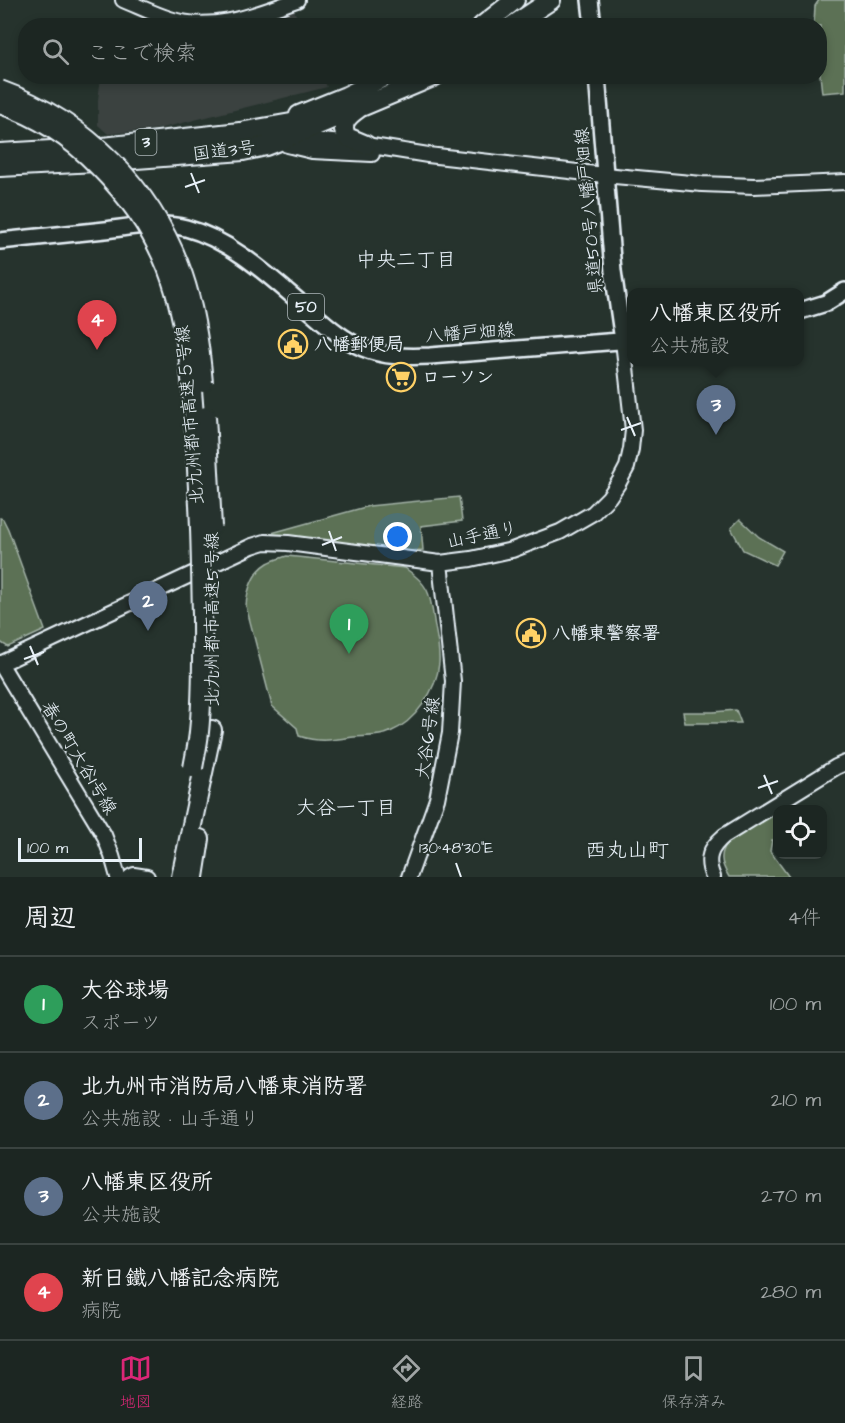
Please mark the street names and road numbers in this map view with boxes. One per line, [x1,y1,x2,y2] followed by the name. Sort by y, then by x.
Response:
[569,126,609,296] street label: 県道50号八幡戸畑線
[136,129,156,155] road number: 3
[191,135,257,167] street label: 国道3号
[288,294,324,320] road number: 50
[424,317,516,349] street label: 八幡戸畑線
[170,324,210,506] street label: 北九州都市高速５号線
[444,515,520,555] street label: 山手通り
[200,532,225,706] street label: 北九州都市高速5号線
[410,695,446,781] street label: 大谷6号線
[35,697,123,819] street label: 春の町大谷1号線

